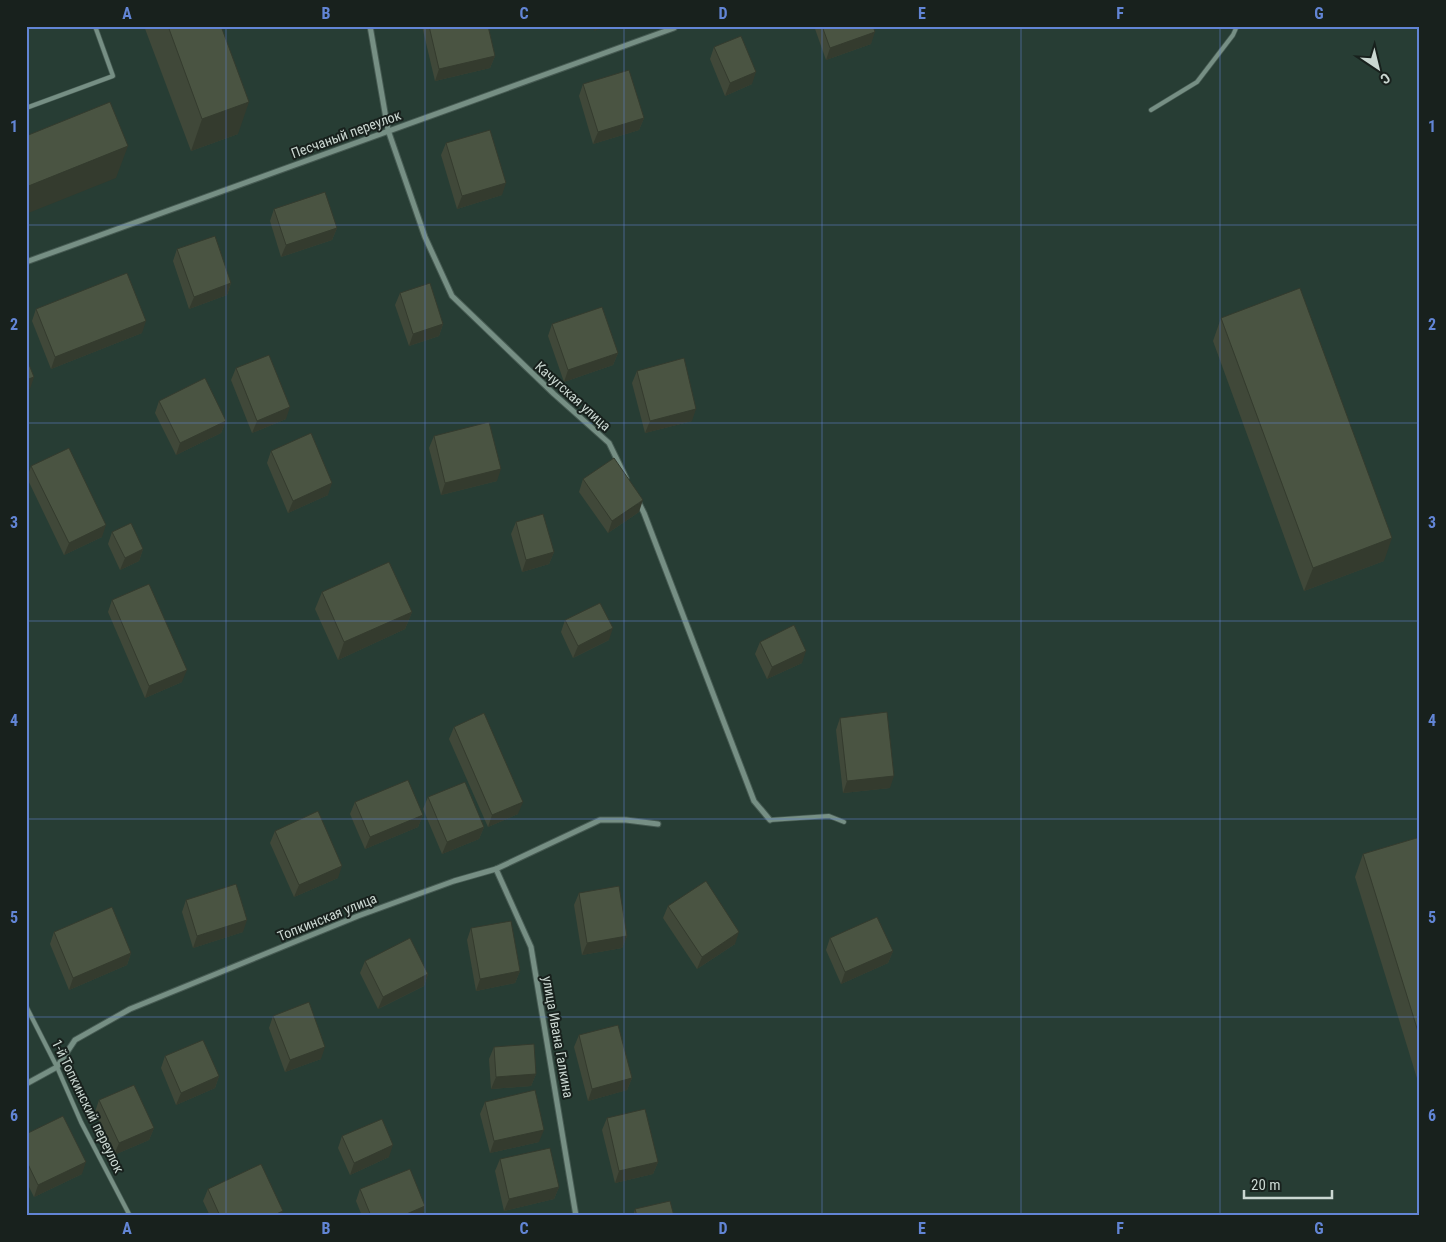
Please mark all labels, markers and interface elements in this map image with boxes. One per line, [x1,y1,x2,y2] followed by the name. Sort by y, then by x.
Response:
[122,4,132,23] text: A
[322,4,331,23] text: B
[519,4,529,23] text: C
[718,4,728,23] text: D
[918,4,926,23] text: E
[1116,4,1124,23] text: F
[1314,4,1324,23] text: G
[1354,42,1404,92] north arrow
[1378,70,1393,88] text: С
[289,107,403,161] street label: Песчаный переулок
[10,117,18,136] text: 1
[1428,117,1436,136] text: 1
[10,315,18,334] text: 2
[1428,315,1436,334] text: 2
[532,358,614,434] street label: Качугская улица
[10,513,18,532] text: 3
[1428,513,1436,532] text: 3
[10,711,18,730] text: 4
[1428,711,1436,730] text: 4
[275,890,379,944] street label: Топкинская улица
[10,908,18,927] text: 5
[1428,908,1436,927] text: 5
[539,975,577,1099] street label: улица Ивана Галкина
[49,1037,127,1176] street label: 1-й Топкинский переулок
[10,1106,18,1125] text: 6
[1428,1106,1436,1125] text: 6
[1244,1167,1331,1199] scale bar
[1251,1176,1281,1194] text: 20 m
[122,1219,132,1238] text: A
[322,1219,331,1238] text: B
[519,1219,529,1238] text: C
[718,1219,728,1238] text: D
[918,1219,926,1238] text: E
[1116,1219,1124,1238] text: F
[1314,1219,1324,1238] text: G

